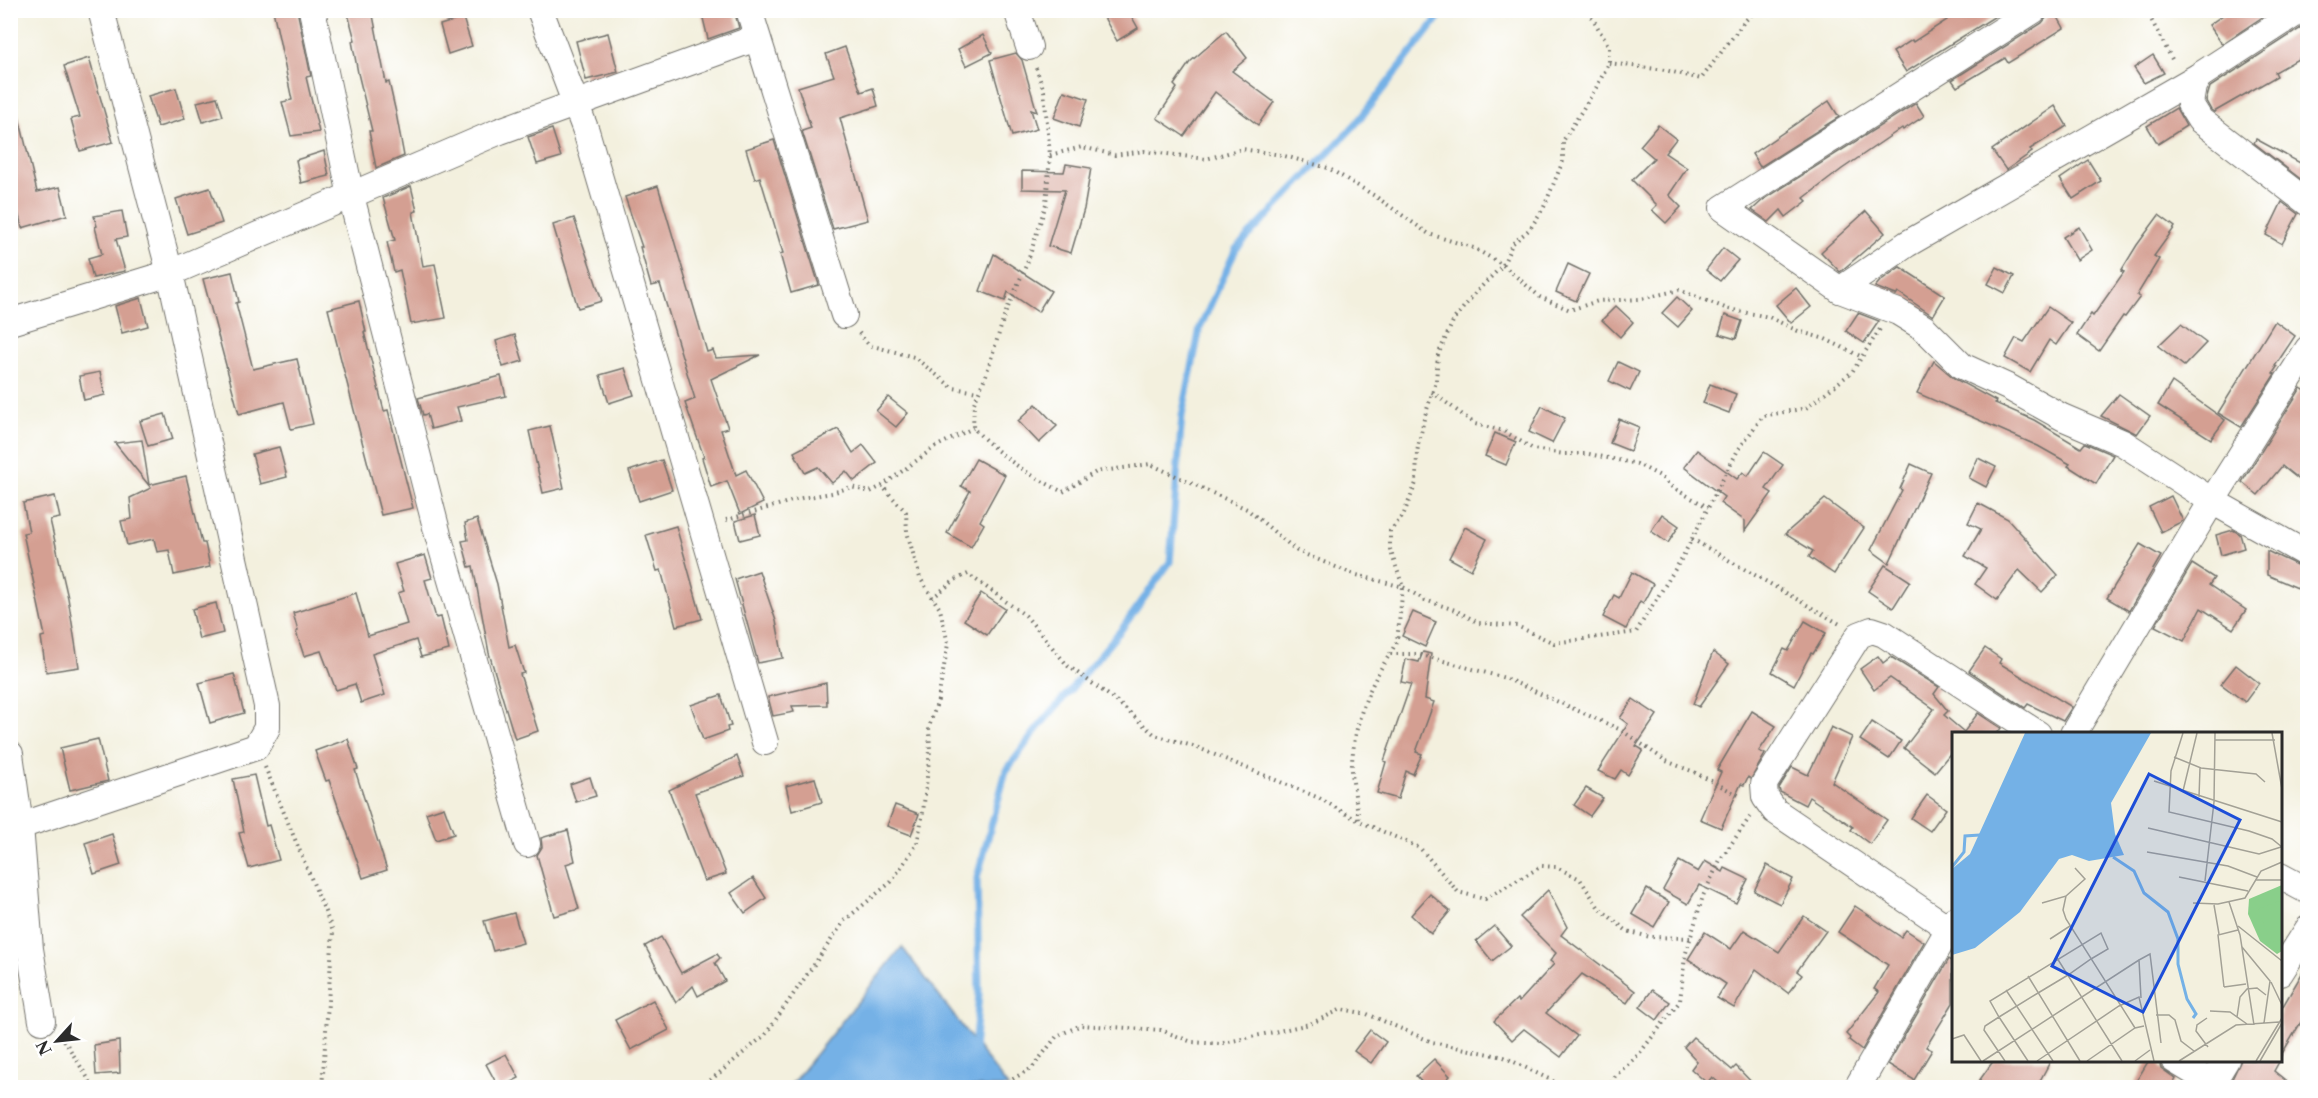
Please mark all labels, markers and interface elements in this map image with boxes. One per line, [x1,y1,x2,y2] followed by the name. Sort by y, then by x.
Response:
[1952,732,2282,1062] inset map
[27,1011,87,1071] north arrow
[32,1037,56,1059] text: N

